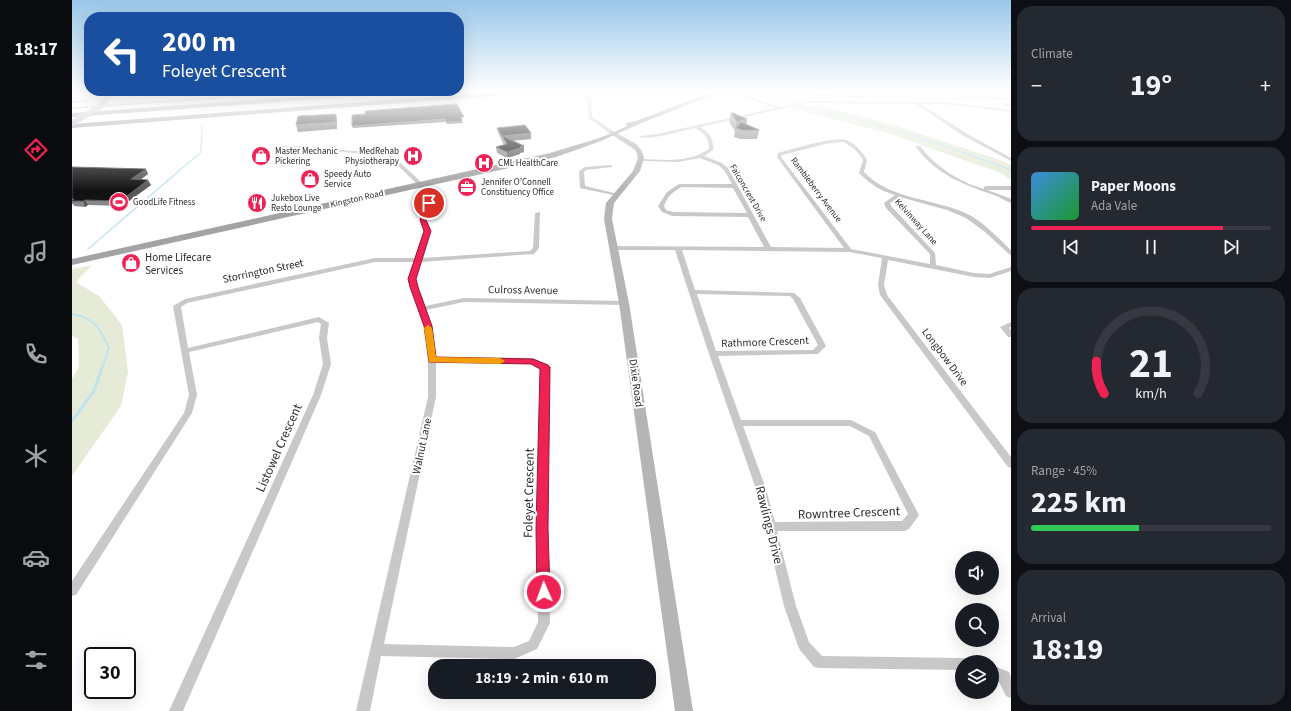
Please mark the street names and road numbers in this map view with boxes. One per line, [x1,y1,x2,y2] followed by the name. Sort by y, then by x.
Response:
[787,155,845,226] street label: Rambleberry Avenue
[726,162,770,225] street label: Falconcrest Drive
[329,187,385,211] street label: Kingston Road
[892,196,941,248] street label: Kelvinway Lane
[221,255,305,287] street label: Storrington Street
[488,282,559,298] street label: Culross Avenue
[918,325,972,389] street label: Longbow Drive
[721,333,809,351] street label: Rathmore Crescent
[625,358,647,408] street label: Dixie Road
[251,400,307,495] street label: Listowel Crescent
[409,416,435,475] street label: Walnut Lane
[519,447,539,538] street label: Foleyet Crescent
[751,484,787,566] street label: Rawlings Drive
[798,502,901,524] street label: Rowntree Crescent

